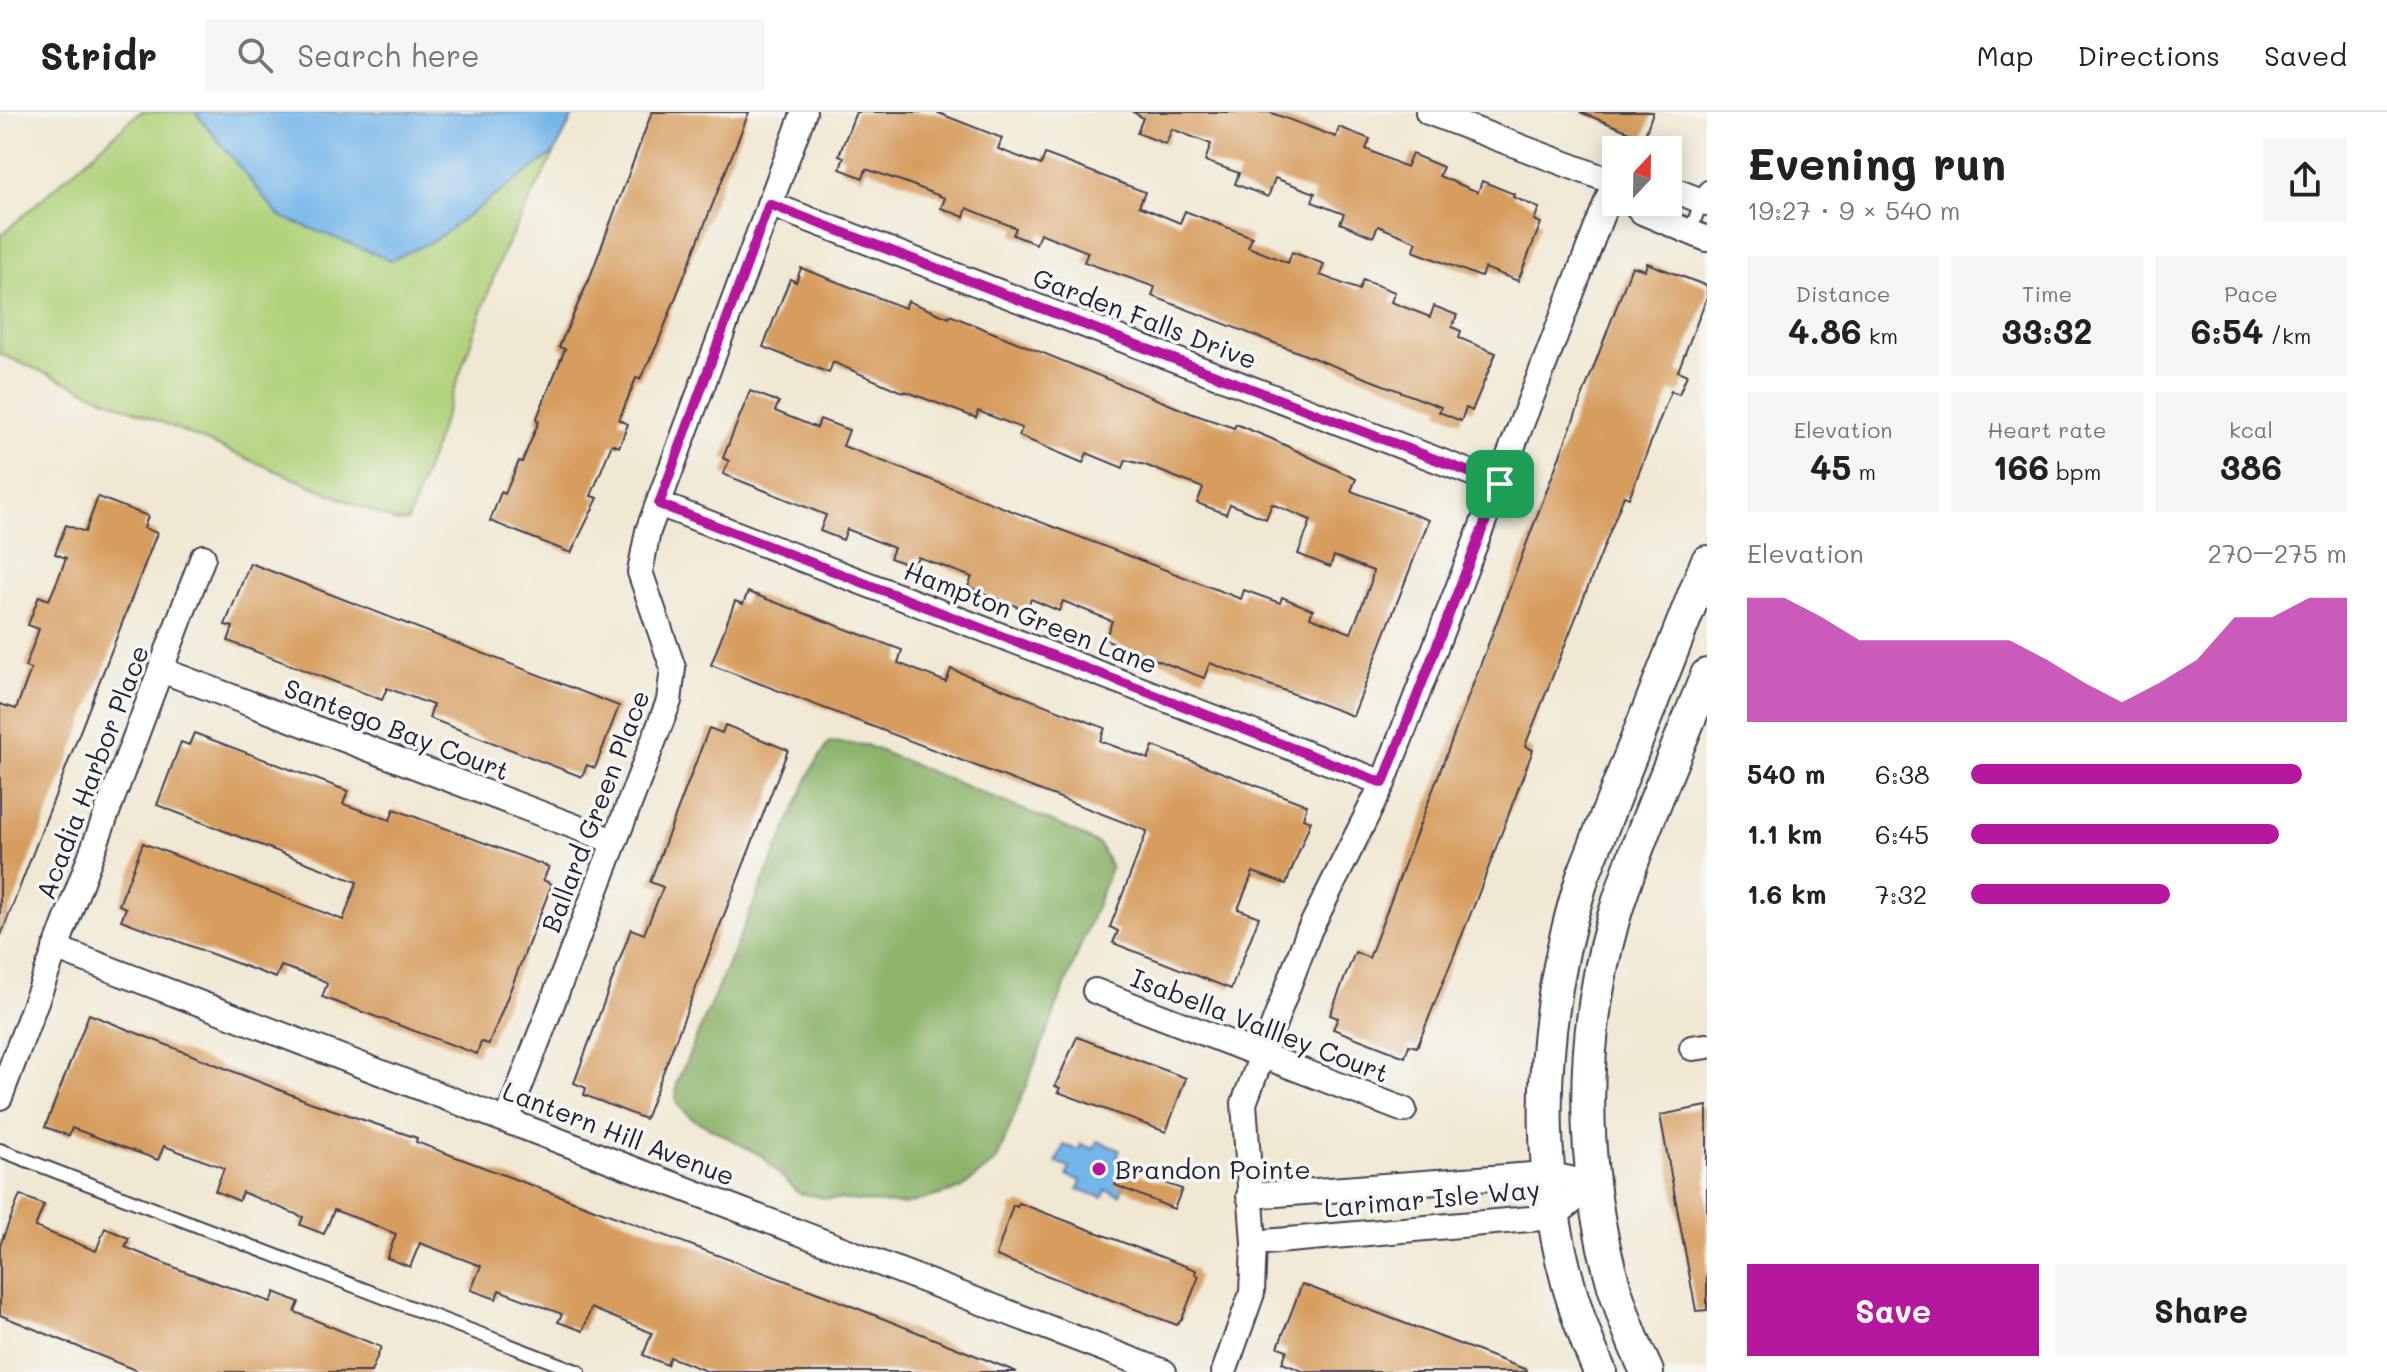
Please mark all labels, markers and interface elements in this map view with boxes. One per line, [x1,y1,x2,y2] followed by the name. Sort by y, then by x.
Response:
[205,19,765,91] search box
[40,30,157,80] text: Stridr
[233,33,277,77] icon: search
[297,35,480,75] text: Search here
[1977,37,2034,73] text: Map
[2078,37,2220,73] text: Directions
[2264,37,2347,73] text: Saved
[1747,134,2006,191] text: Evening run
[1602,136,1682,216] north arrow
[1602,136,1682,216] map controls
[2263,138,2347,222] button: share
[1747,193,1961,227] text: 19:27 · 9 × 540 m
[1028,260,1262,376] street label: Garden Falls Drive
[1796,279,1890,308] text: Distance
[2022,279,2072,308] text: Time
[2224,279,2278,308] text: Pace
[1788,308,1862,353] text: 4.86
[2002,308,2092,353] text: 33:32
[2191,308,2263,353] text: 6:54
[1862,321,1898,350] text: km
[2263,321,2311,350] text: /km
[1794,415,1892,444] text: Elevation
[1988,415,2106,444] text: Heart rate
[2229,415,2273,444] text: kcal
[1810,444,1851,489] text: 45
[1993,444,2049,489] text: 166
[2220,444,2282,489] text: 386
[1466,450,1534,518] pin
[1851,457,1876,486] text: m
[2049,457,2101,486] text: bpm
[1478,462,1522,506] icon: arrive
[1747,536,1864,570] text: Elevation
[2208,536,2347,570] text: 270–275 m
[899,553,1163,681] street label: Hampton Green Lane
[28,640,156,904] street label: Acadia Harbor Place
[280,670,514,788] street label: Santego Bay Court
[533,685,657,937] street label: Ballard Green Place
[1747,757,1825,791] text: 540 m
[1875,757,1930,791] text: 6:38
[1747,817,1822,851] text: 1.1 km
[1875,817,1929,851] text: 6:45
[1747,877,1826,911] text: 1.6 km
[1875,877,1927,911] text: 7:32
[1126,960,1394,1090] street label: Isabella Vallley Court
[498,1073,740,1193] street label: Lantern Hill Avenue
[1115,1152,1311,1186] place label: Brandon Pointe
[1090,1160,1108,1178] marker: Brandon Pointe
[1323,1172,1541,1224] street label: Larimar Isle Way
[1747,1264,2039,1356] button: Save
[2055,1264,2347,1356] button: Share

